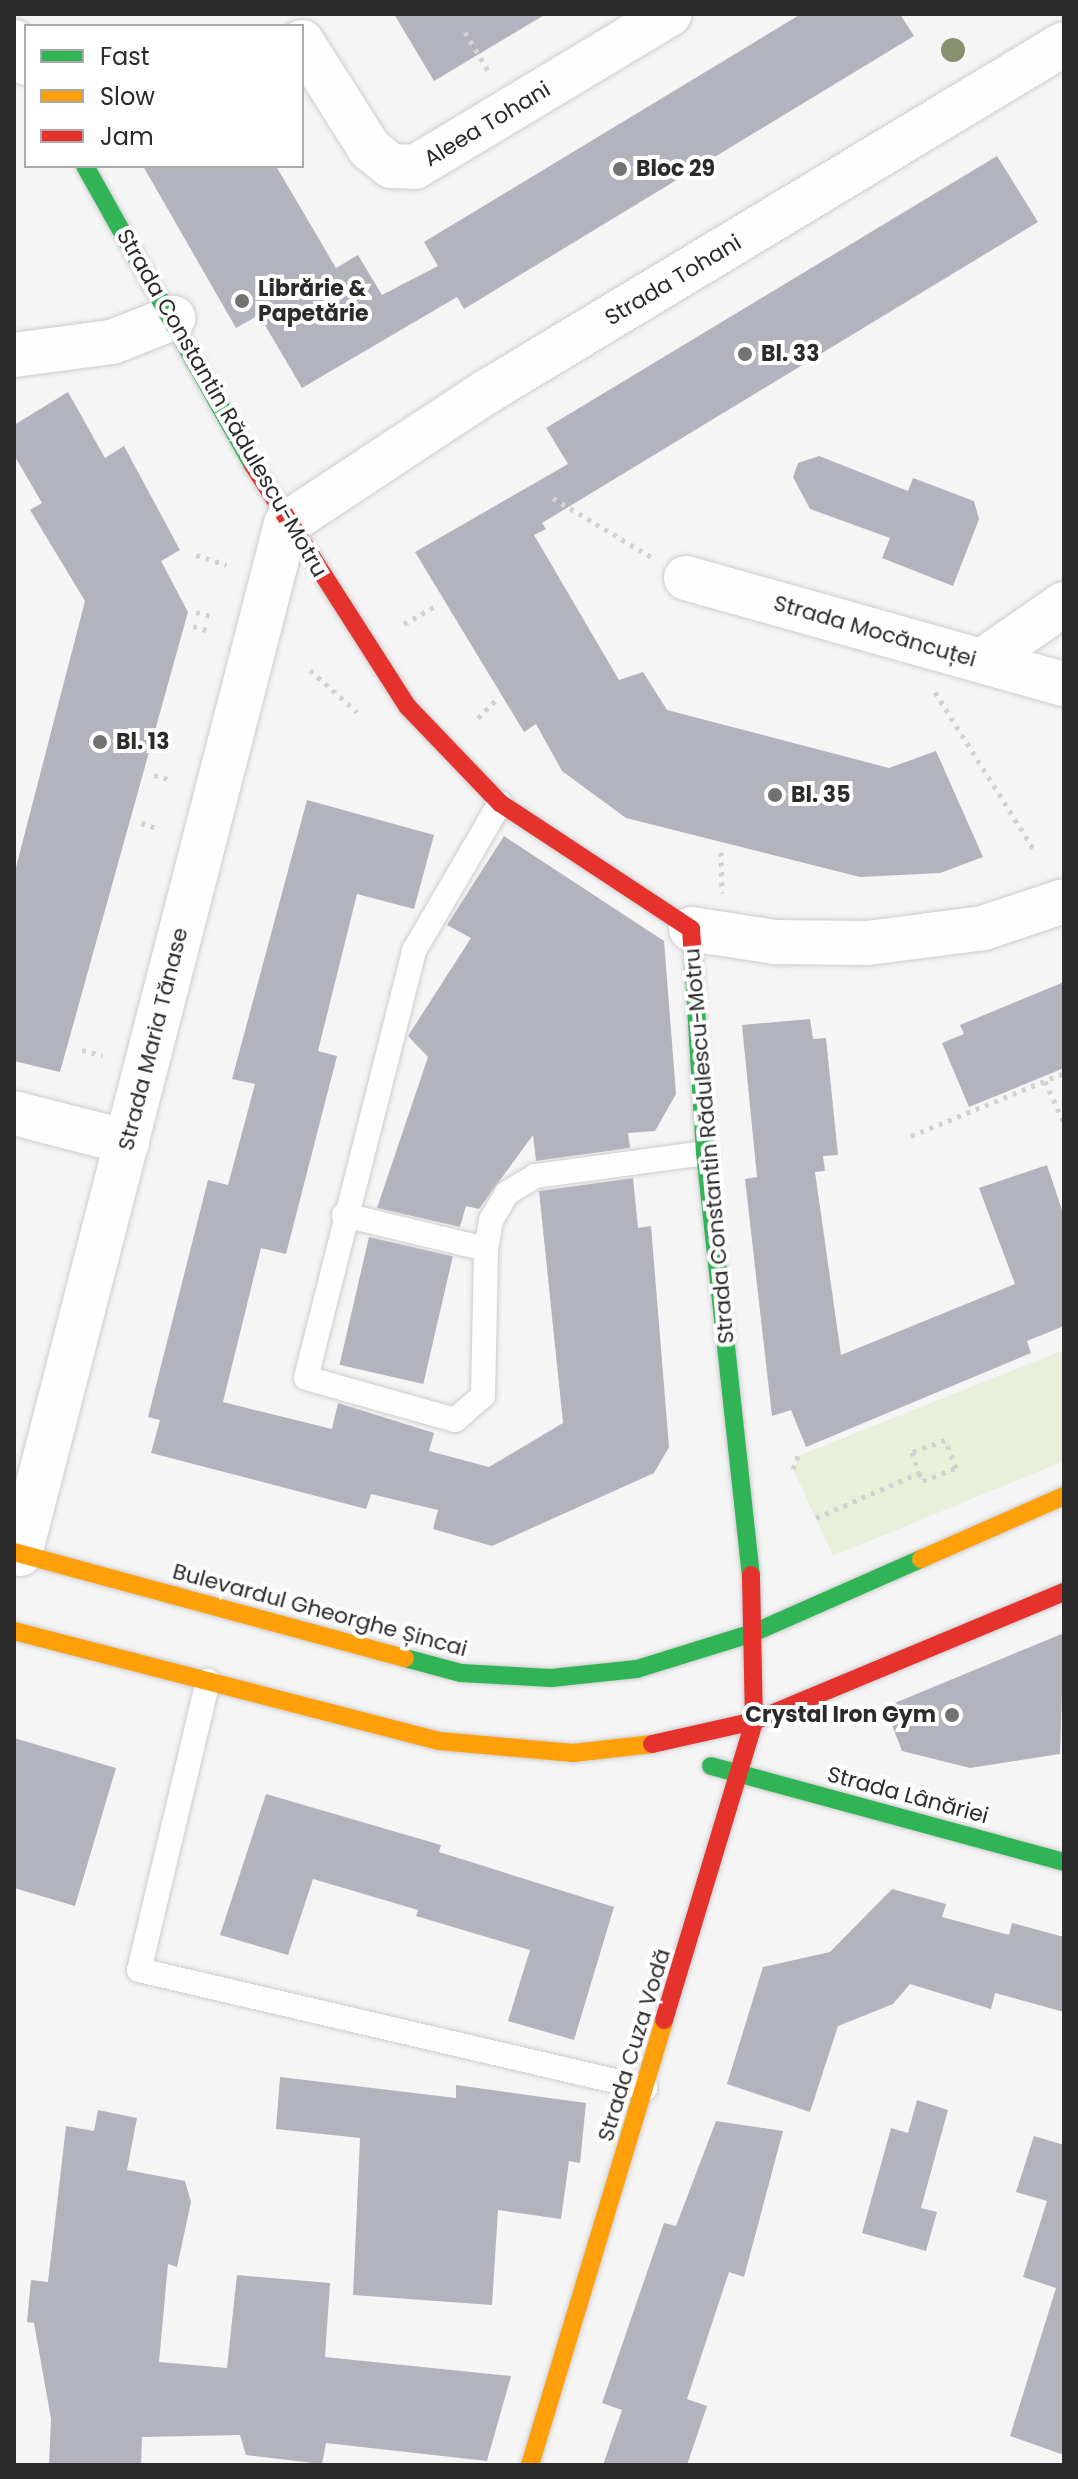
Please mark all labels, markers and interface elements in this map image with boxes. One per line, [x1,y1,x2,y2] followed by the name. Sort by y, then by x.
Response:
[24,24,304,168] legend
[100,40,150,73] text: Fast
[419,76,555,172] street label: Aleea Tohani
[100,80,155,113] text: Slow
[100,120,154,153] text: Jam
[636,156,715,182] place label: Bloc 29
[611,160,629,178] marker: Bloc 29
[111,224,333,582] street label: Strada Constantin Rădulescu-Motru
[600,229,746,331] street label: Strada Tohani
[258,275,368,326] place label: Librărie & Papetărie
[233,292,251,310] marker: Librărie & Papetărie
[761,341,819,367] place label: Bl. 33
[736,345,754,363] marker: Bl. 33
[771,589,979,673] street label: Strada Mocăncuței
[116,729,169,755] place label: Bl. 13
[91,733,109,751] marker: Bl. 13
[791,782,850,808] place label: Bl. 35
[766,786,784,804] marker: Bl. 35
[113,925,193,1153] street label: Strada Maria Tănase
[679,947,739,1345] street label: Strada Constantin Rădulescu-Motru
[170,1558,470,1662] street label: Bulevardul Gheorghe Șincai
[745,1702,936,1728] place label: Crystal Iron Gym
[943,1706,961,1724] marker: Crystal Iron Gym
[825,1761,991,1829] street label: Strada Lânăriei
[592,1945,676,2145] street label: Strada Cuza Vodă

